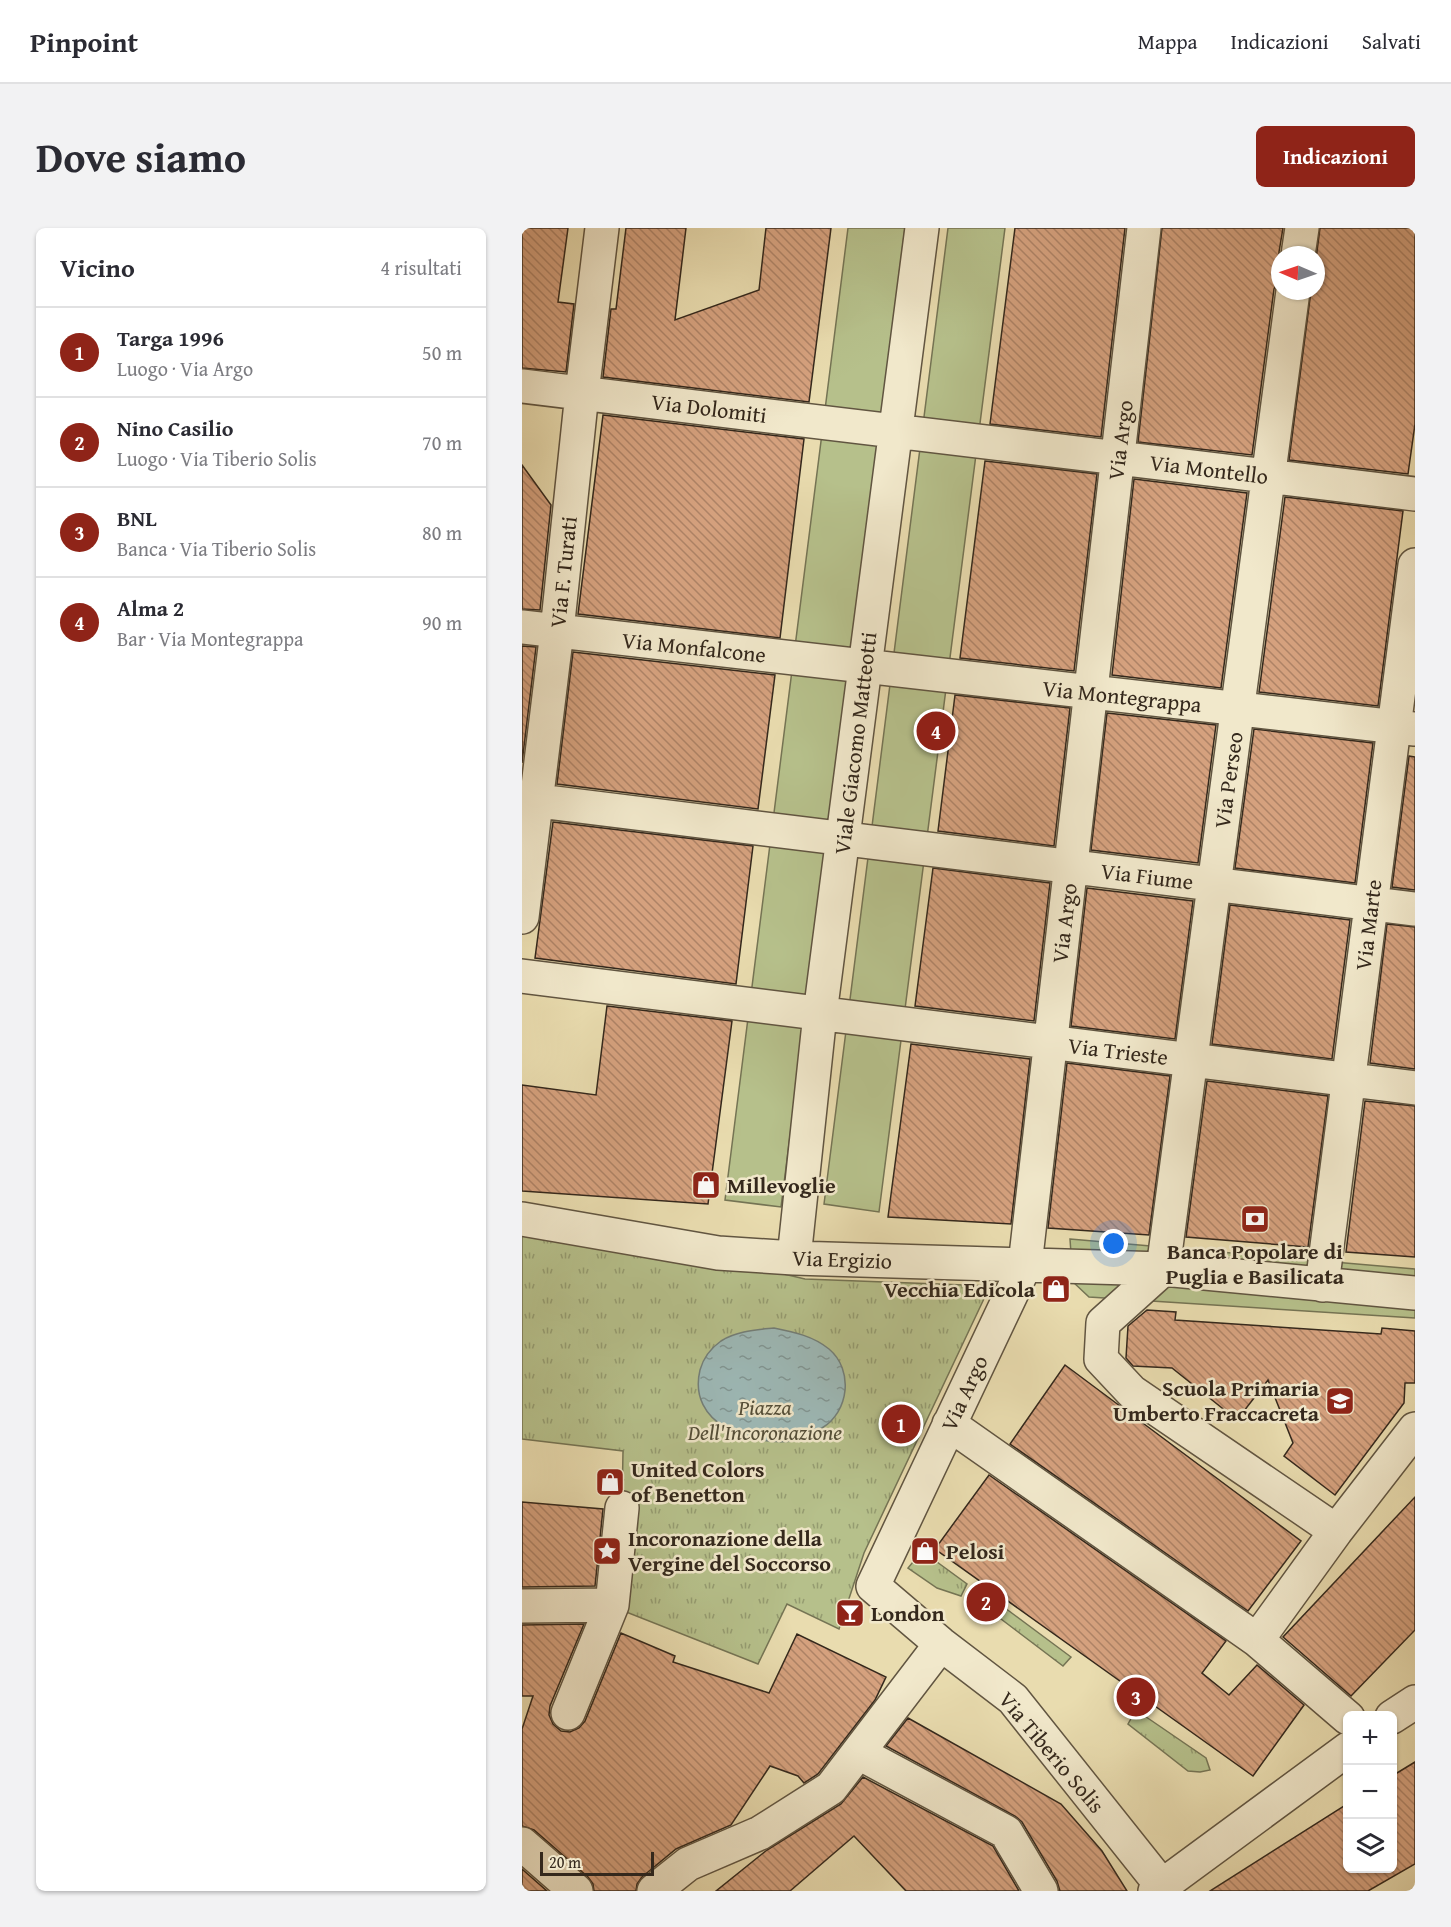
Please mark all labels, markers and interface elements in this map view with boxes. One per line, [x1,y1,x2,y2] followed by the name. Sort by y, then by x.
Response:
[30,21,138,62] text: Pinpoint
[1138,26,1198,57] text: Mappa
[1231,26,1329,57] text: Indicazioni
[1362,26,1421,57] text: Salvati
[36,126,246,187] text: Dove siamo
[1256,126,1415,187] button: Indicazioni
[1271,246,1325,300] north arrow
[60,248,135,287] text: Vicino
[381,253,462,282] text: 4 risultati
[117,322,224,354] text: Targa 1996
[74,338,85,367] text: 1
[422,338,462,367] text: 50 m
[117,354,253,383] text: Luogo · Via Argo
[650,385,768,431] street label: Via Dolomiti
[1099,398,1141,482] street label: Via Argo
[117,412,233,444] text: Nino Casilio
[74,428,85,457] text: 2
[422,428,462,457] text: 70 m
[117,444,317,473] text: Luogo · Via Tiberio Solis
[1148,446,1270,492] street label: Via Montello
[117,502,157,534] text: BNL
[541,515,585,629] street label: Via F. Turati
[74,518,85,547] text: 3
[422,518,462,547] text: 80 m
[117,534,316,563] text: Banca · Via Tiberio Solis
[117,592,184,624] text: Alma 2
[74,608,85,637] text: 4
[422,608,462,637] text: 90 m
[117,624,304,653] text: Bar · Via Montegrappa
[620,624,768,670] street label: Via Monfalcone
[825,630,885,856] street label: Viale Giacomo Matteotti
[1041,672,1204,720] street label: Via Montegrappa
[916,708,956,754] pin: 4
[1205,730,1251,830] street label: Via Perseo
[1099,854,1195,898] street label: Via Fiume
[1347,878,1389,972] street label: Via Marte
[1043,881,1085,965] street label: Via Argo
[1066,1029,1170,1073] street label: Via Trieste
[690,1169,722,1201] shop icon: Millevoglie
[727,1169,836,1201] place label: Millevoglie
[1239,1203,1271,1235] bank icon: Banca Popolare di Puglia e Basilicata
[1099,1229,1128,1258] your location
[1166,1235,1345,1292] place label: Banca Popolare di Puglia e Basilicata
[791,1241,893,1277] street label: Via Ergizio
[884,1273,1036,1305] place label: Vecchia Edicola
[1040,1273,1072,1305] shop icon: Vecchia Edicola
[933,1350,995,1436] street label: Via Argo
[1113,1372,1320,1429] place label: Scuola Primaria Umberto Fraccacreta
[1324,1385,1356,1417] school or university icon: Scuola Primaria Umberto Fraccacreta
[687,1391,842,1448] park label: Piazza Dell'Incoronazione
[882,1402,920,1446] pin: 1
[631,1453,764,1510] place label: United Colors of Benetton
[594,1466,626,1498] shop icon: United Colors of Benetton
[628,1522,831,1579] place label: Incoronazione della Vergine del Soccorso
[591,1535,623,1567] place icon: Incoronazione della Vergine del Soccorso
[909,1535,941,1567] shop icon: Pelosi
[946,1535,1005,1567] place label: Pelosi
[966,1580,1006,1624] pin: 2
[834,1597,866,1629] bar icon: London
[871,1597,944,1629] place label: London
[1116,1674,1156,1720] pin: 3
[991,1684,1113,1820] street label: Via Tiberio Solis
[1343,1711,1397,1873] map controls
[1343,1711,1397,1765] button: +
[1343,1765,1397,1819] button: −
[1343,1819,1397,1873] button: layers
[540,1849,654,1876] scale bar
[549,1850,581,1874] text: 20 m

